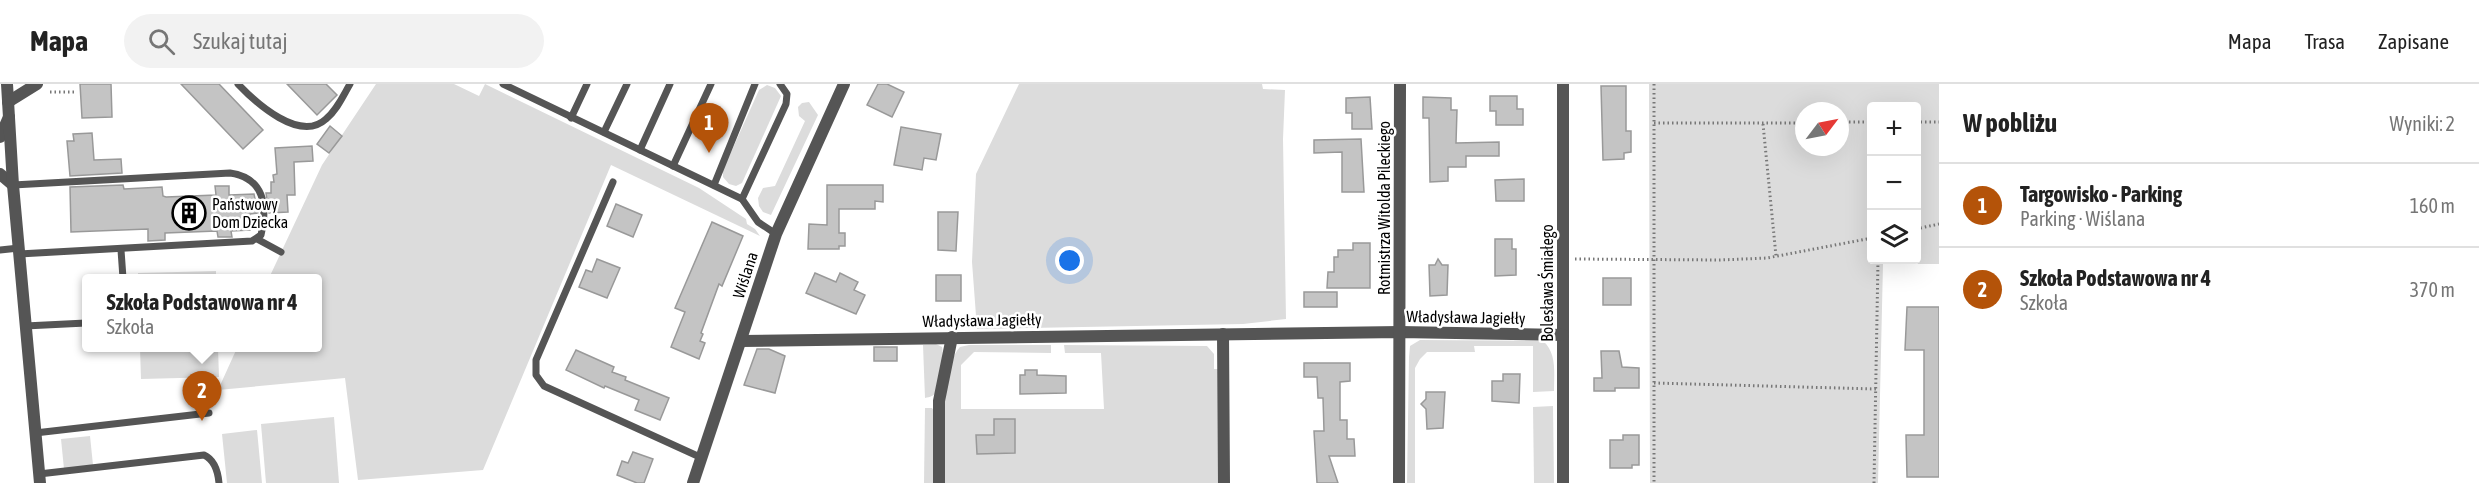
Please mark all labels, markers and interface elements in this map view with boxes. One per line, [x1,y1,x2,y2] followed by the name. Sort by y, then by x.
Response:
[124,14,544,68] search box
[30,25,88,57] text: Mapa
[145,25,178,58] icon: search
[193,28,287,54] text: Szukaj tutaj
[2228,29,2271,53] text: Mapa
[2304,29,2345,53] text: Trasa
[2378,29,2449,53] text: Zapisane
[1795,102,1849,156] north arrow
[1867,102,1921,264] map controls
[1867,102,1921,156] button: +
[690,104,728,153] pin: 1
[1963,108,2057,138] text: W pobliżu
[2389,112,2455,135] text: Wyniki: 2
[1375,121,1394,295] street label: Rotmistrza Witolda Pileckiego
[1867,156,1921,210] button: −
[2020,181,2182,207] text: Targowisko - Parking
[1978,194,1987,217] text: 1
[2410,194,2455,217] text: 160 m
[171,195,207,231] building icon: Państwowy Dom Dziecka
[212,195,288,231] place label: Państwowy Dom Dziecka
[2020,207,2145,230] text: Parking · Wiślana
[1867,210,1921,264] button: layers
[1537,224,1557,342] street label: Bolesława Śmiałego
[1055,246,1084,275] your location
[729,249,761,301] street label: Wiślana
[2020,265,2211,291] text: Szkoła Podstawowa nr 4
[82,274,322,352] popup
[1978,278,1987,301] text: 2
[2410,278,2455,301] text: 370 m
[106,289,298,315] text: Szkoła Podstawowa nr 4
[2020,291,2068,314] text: Szkoła
[1406,307,1526,328] street label: Władysława Jagiełły
[922,310,1042,331] street label: Władysława Jagiełły
[106,315,154,338] text: Szkoła
[182,372,222,421] pin: 2

